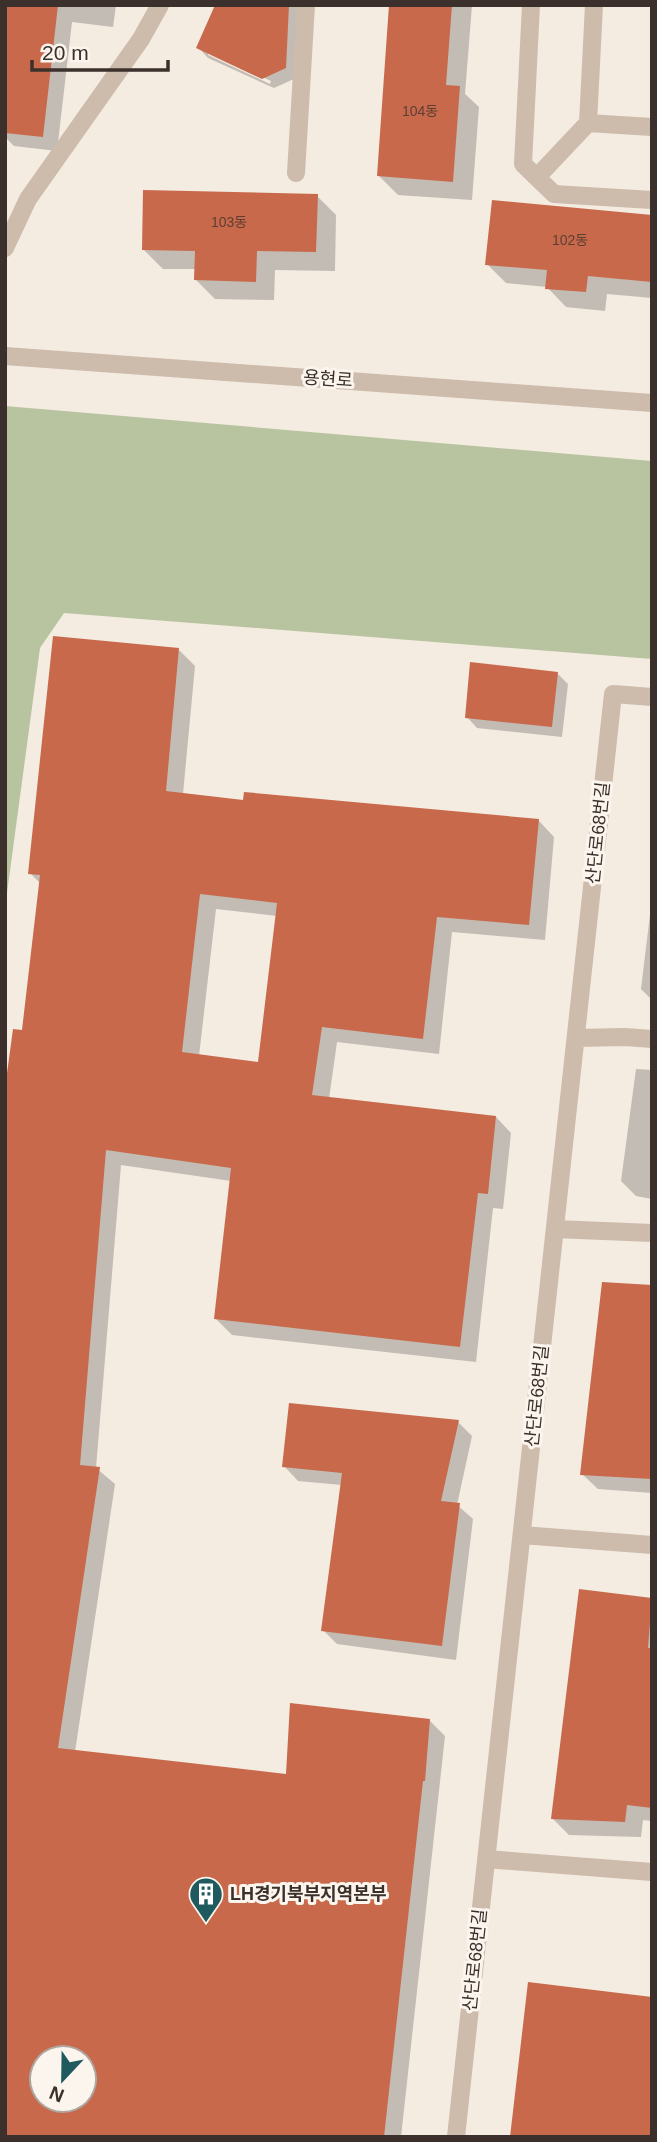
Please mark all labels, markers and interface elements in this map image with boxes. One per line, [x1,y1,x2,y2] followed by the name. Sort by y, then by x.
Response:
[32,28,168,72] scale bar
[42,41,89,64] text: 20 m
[402,103,438,119] house number: 104동
[211,214,247,230] house number: 103동
[552,232,588,248] house number: 102동
[303,367,353,391] street label: 용현로
[583,781,613,885] street label: 산단로68번길
[522,1344,552,1448] street label: 산단로68번길
[187,1875,225,1924] building icon: LH경기북부지역본부
[230,1884,386,1904] place label: LH경기북부지역본부
[460,1908,490,2012] street label: 산단로68번길
[28,2044,98,2114] north arrow
[47,2082,67,2107] text: N

